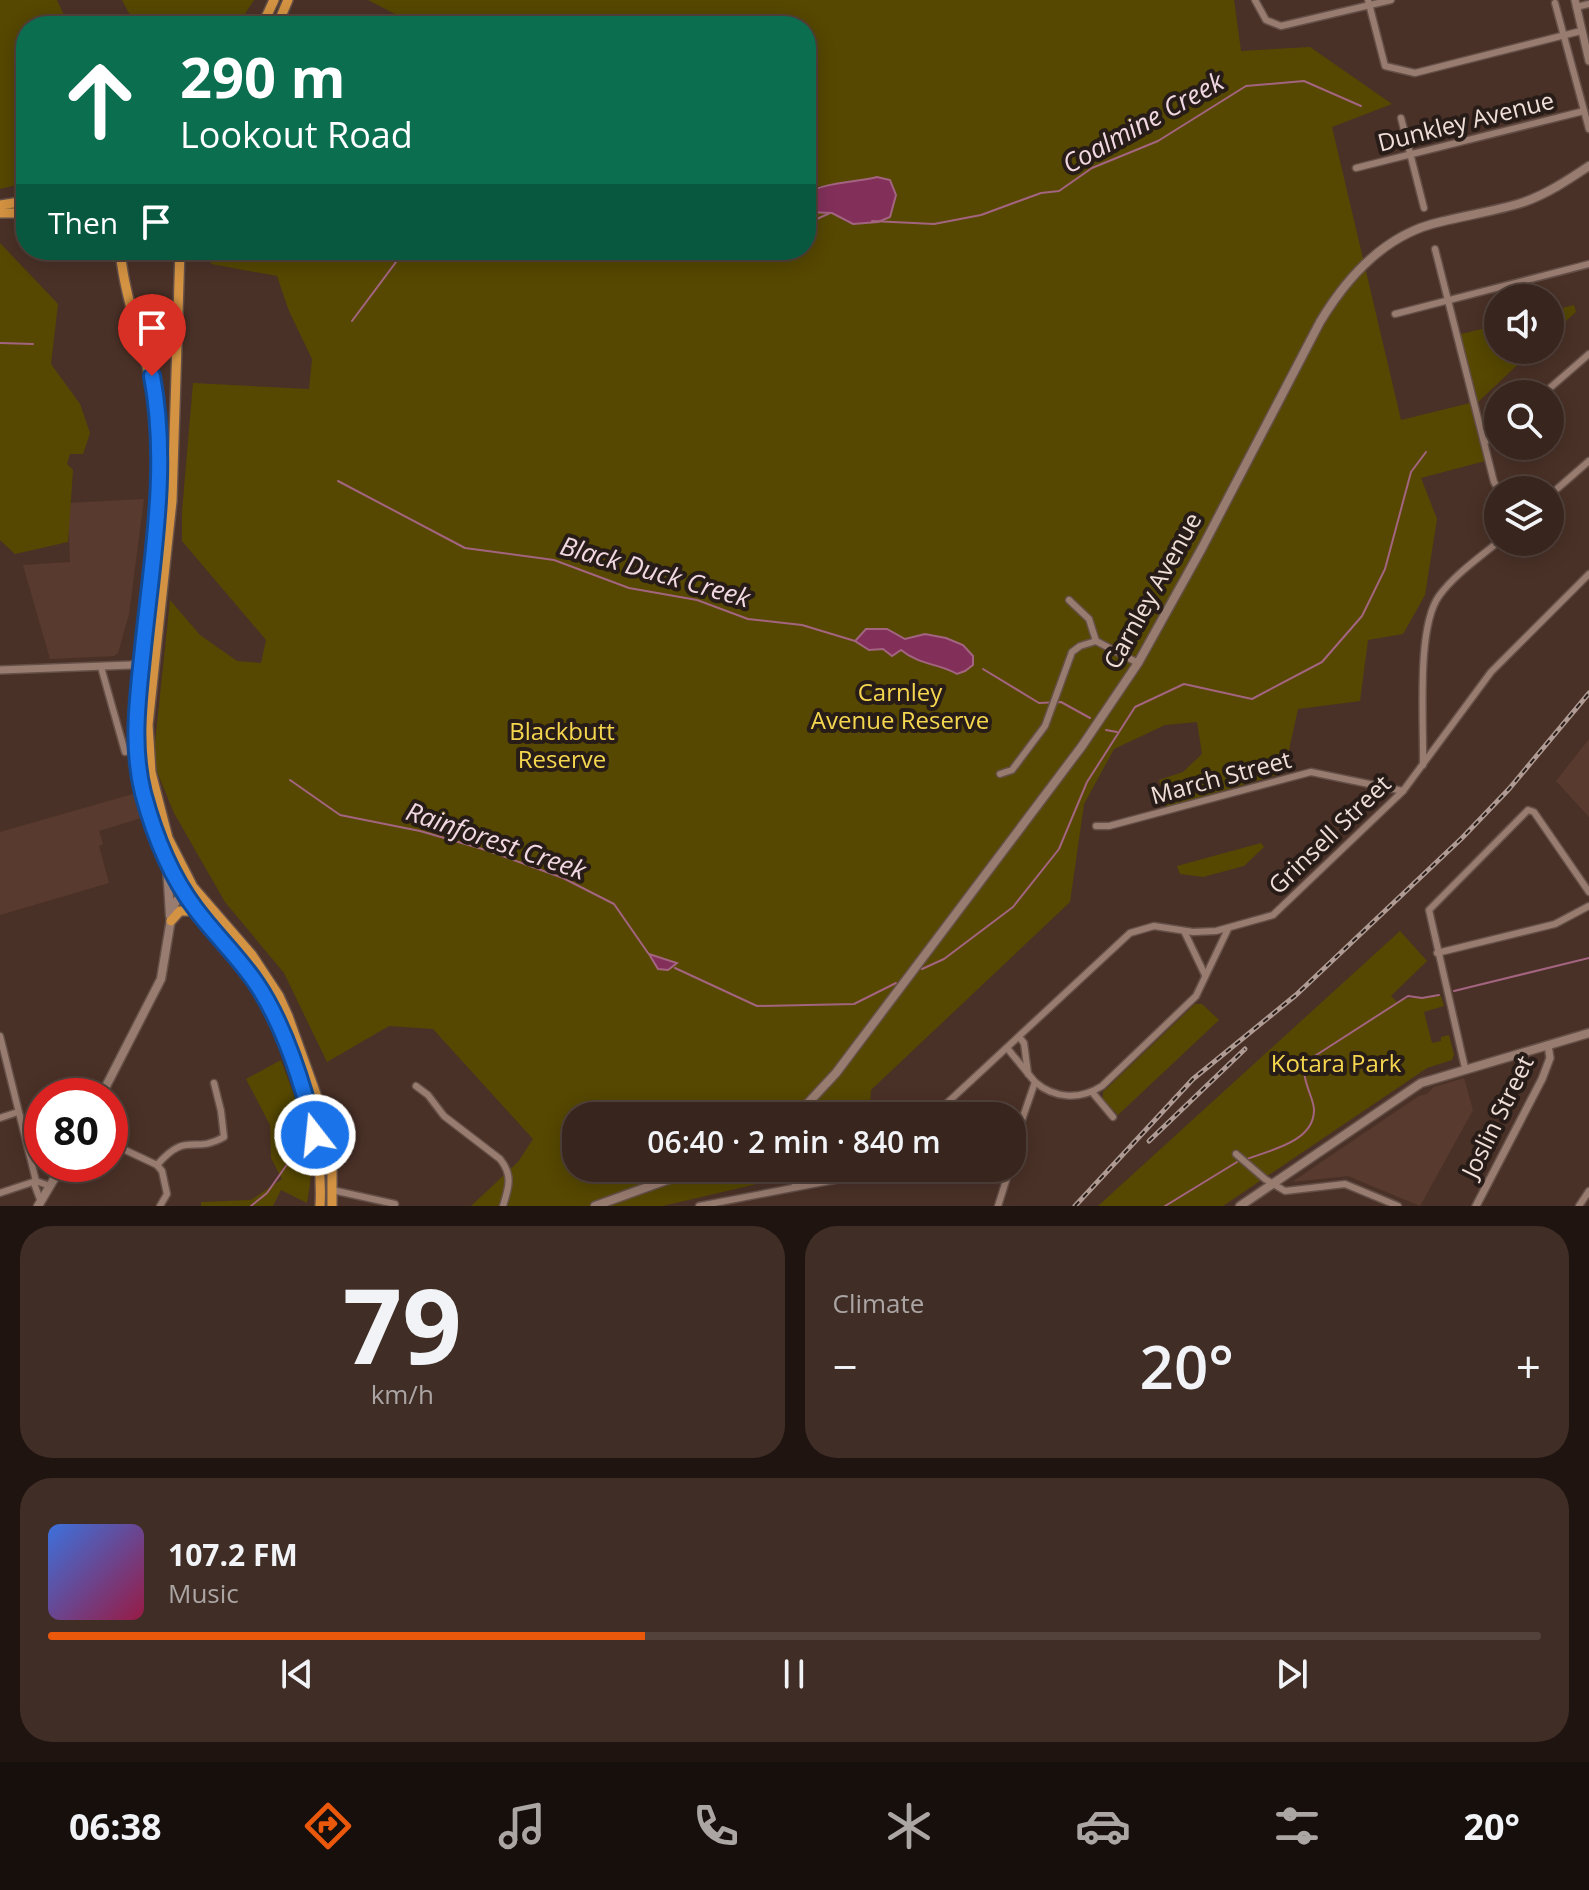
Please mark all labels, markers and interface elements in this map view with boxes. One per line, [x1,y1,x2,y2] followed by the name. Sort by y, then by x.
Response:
[180,38,346,114] text: 290 m
[48,48,152,152] icon: ahead
[1055,62,1231,181] water label: Coalmine Creek
[1374,83,1557,158] street label: Dunkley Avenue
[180,110,413,159] text: Lookout Road
[134,200,178,244] icon: arrive
[48,202,118,243] text: Then
[1484,284,1564,556] map controls
[1484,284,1564,364] button: sound
[118,294,186,376] pin
[130,306,174,350] icon: arrive
[1484,380,1564,460] button: search
[1484,476,1564,556] button: layers
[1095,506,1208,675] street label: Carnley Avenue
[556,527,756,616] water label: Black Duck Creek
[811,675,989,736] park label: Carnley Avenue Reserve
[509,714,615,775] park label: Blackbutt Reserve
[1147,742,1295,811] street label: March Street
[1261,767,1397,901] street label: Grinsell Street
[402,792,592,888] water label: Rainforest Creek
[1271,1046,1402,1079] park label: Kotara Park
[1452,1050,1541,1185] street label: Joslin Street
[24,1078,128,1182] speed limit sign: 80
[273,1093,357,1177] position arrow
[647,1121,941,1162] text: 06:40 · 2 min · 840 m
[343,1253,462,1394] text: 79
[833,1285,924,1321] text: Climate
[1140,1325,1234,1407] text: 20°
[833,1336,858,1396] text: −
[1516,1336,1541,1396] text: +
[371,1376,434,1412] text: km/h
[168,1534,298,1575] text: 107.2 FM
[168,1575,239,1611] text: Music
[275,1652,319,1696] icon: previous
[772,1652,816,1696] icon: pause
[1270,1652,1314,1696] icon: next
[300,1798,356,1854] icon: directions
[494,1798,550,1854] icon: music
[688,1798,744,1854] icon: phone
[881,1798,937,1854] icon: climate
[1075,1798,1131,1854] icon: car
[1269,1798,1325,1854] icon: filters
[69,1802,162,1851] text: 06:38
[1463,1802,1520,1851] text: 20°

